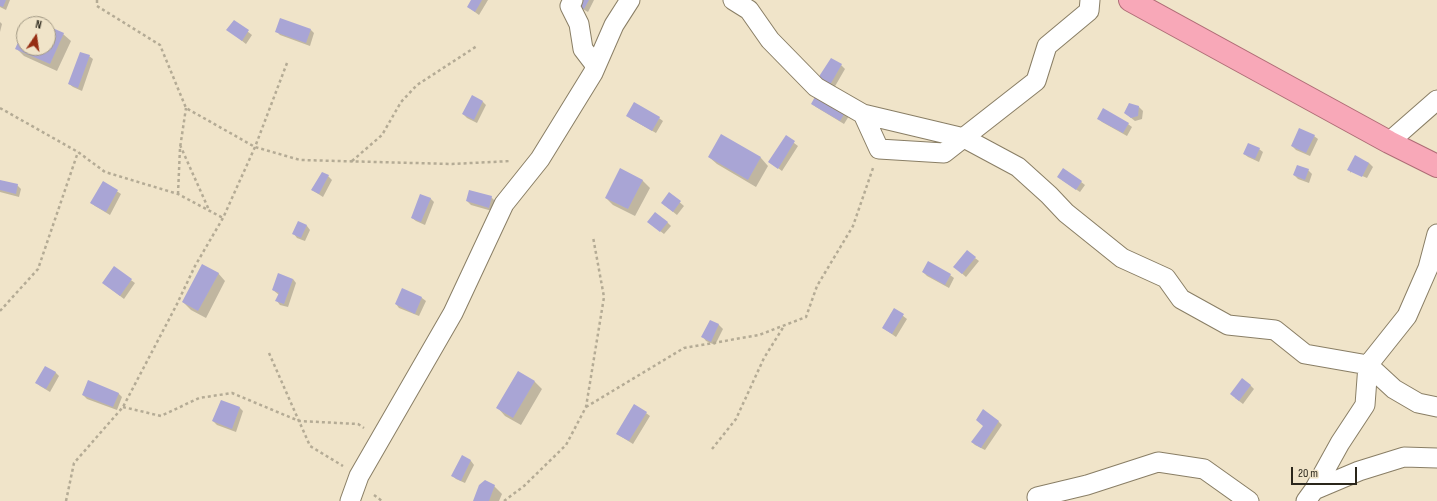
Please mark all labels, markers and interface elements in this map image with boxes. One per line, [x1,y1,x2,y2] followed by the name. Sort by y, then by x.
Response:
[16,16,56,56] north arrow
[34,18,43,32] text: N
[1293,459,1359,485] scale bar
[1298,466,1318,481] text: 20 m

